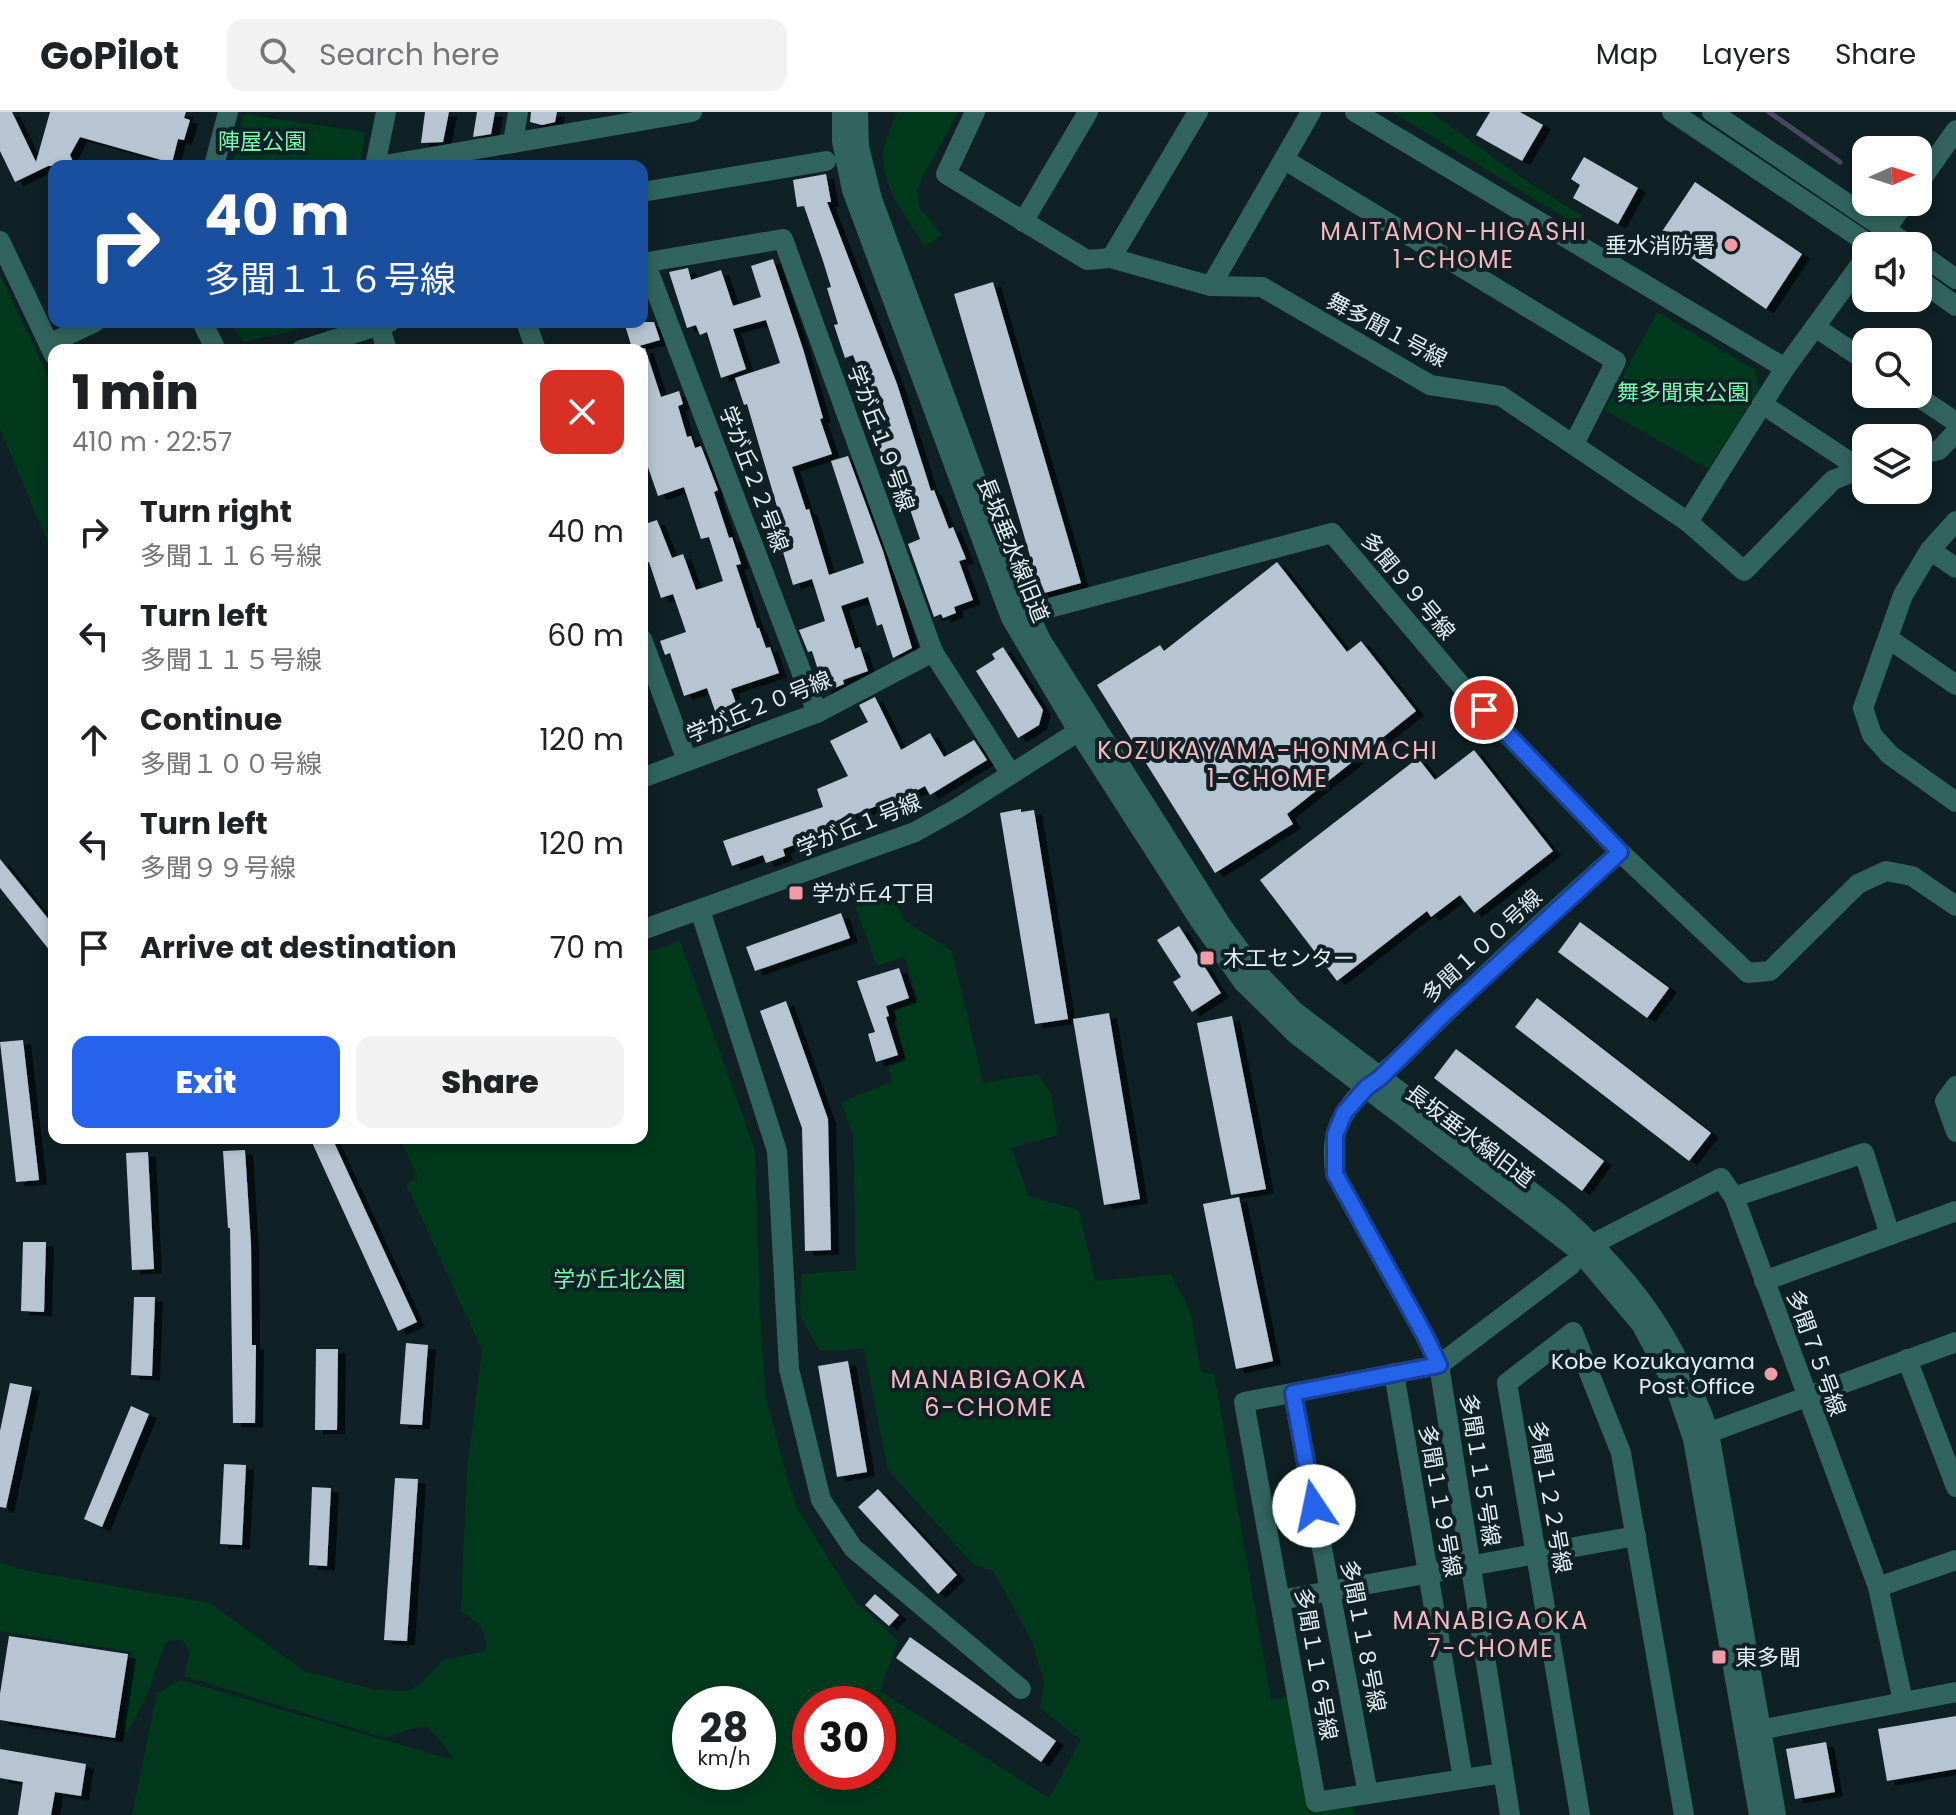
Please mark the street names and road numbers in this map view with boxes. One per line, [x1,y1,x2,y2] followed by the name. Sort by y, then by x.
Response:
[1321,285,1453,375] street label: 舞多聞１号線
[840,360,922,516] street label: 学が丘１９号線
[712,402,796,556] street label: 学が丘２２号線
[970,473,1056,627] street label: 長坂垂水線旧道
[1354,525,1462,647] street label: 多聞９９号線
[682,664,836,750] street label: 学が丘２０号線
[792,786,926,864] street label: 学が丘１号線
[1415,882,1549,1010] street label: 多聞１００号線
[1399,1077,1541,1195] street label: 長坂垂水線旧道
[1779,1286,1853,1420] street label: 多聞７５号線
[1453,1392,1507,1548] street label: 多聞１１５号線
[1521,1418,1579,1576] street label: 多聞１２２号線
[1411,1422,1469,1580] street label: 多聞１１９号線
[1333,1557,1393,1715] street label: 多聞１１８号線
[1287,1585,1345,1743] street label: 多聞１１６号線

